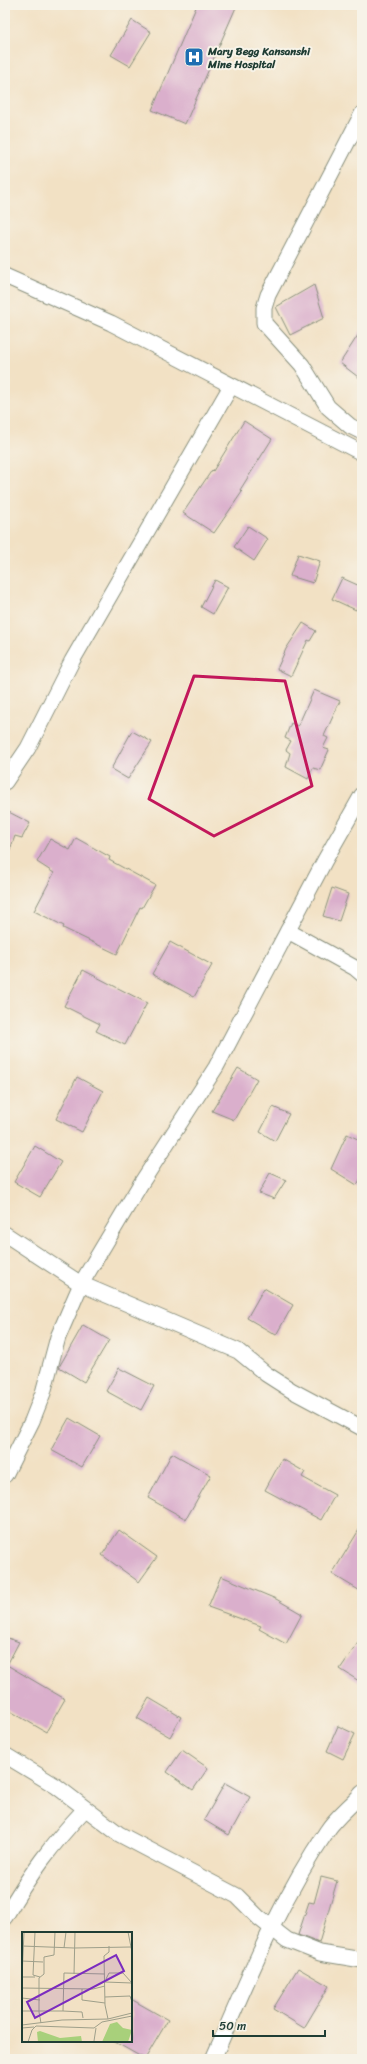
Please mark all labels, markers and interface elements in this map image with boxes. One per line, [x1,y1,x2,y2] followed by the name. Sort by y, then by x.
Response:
[207,42,311,74] place label: Mary Begg Kansanshi Mine Hospital
[183,46,205,68] hospital icon: Mary Begg Kansanshi Mine Hospital
[22,1932,132,2042] inset map
[213,2012,325,2038] scale bar
[219,2015,246,2037] text: 50 m

